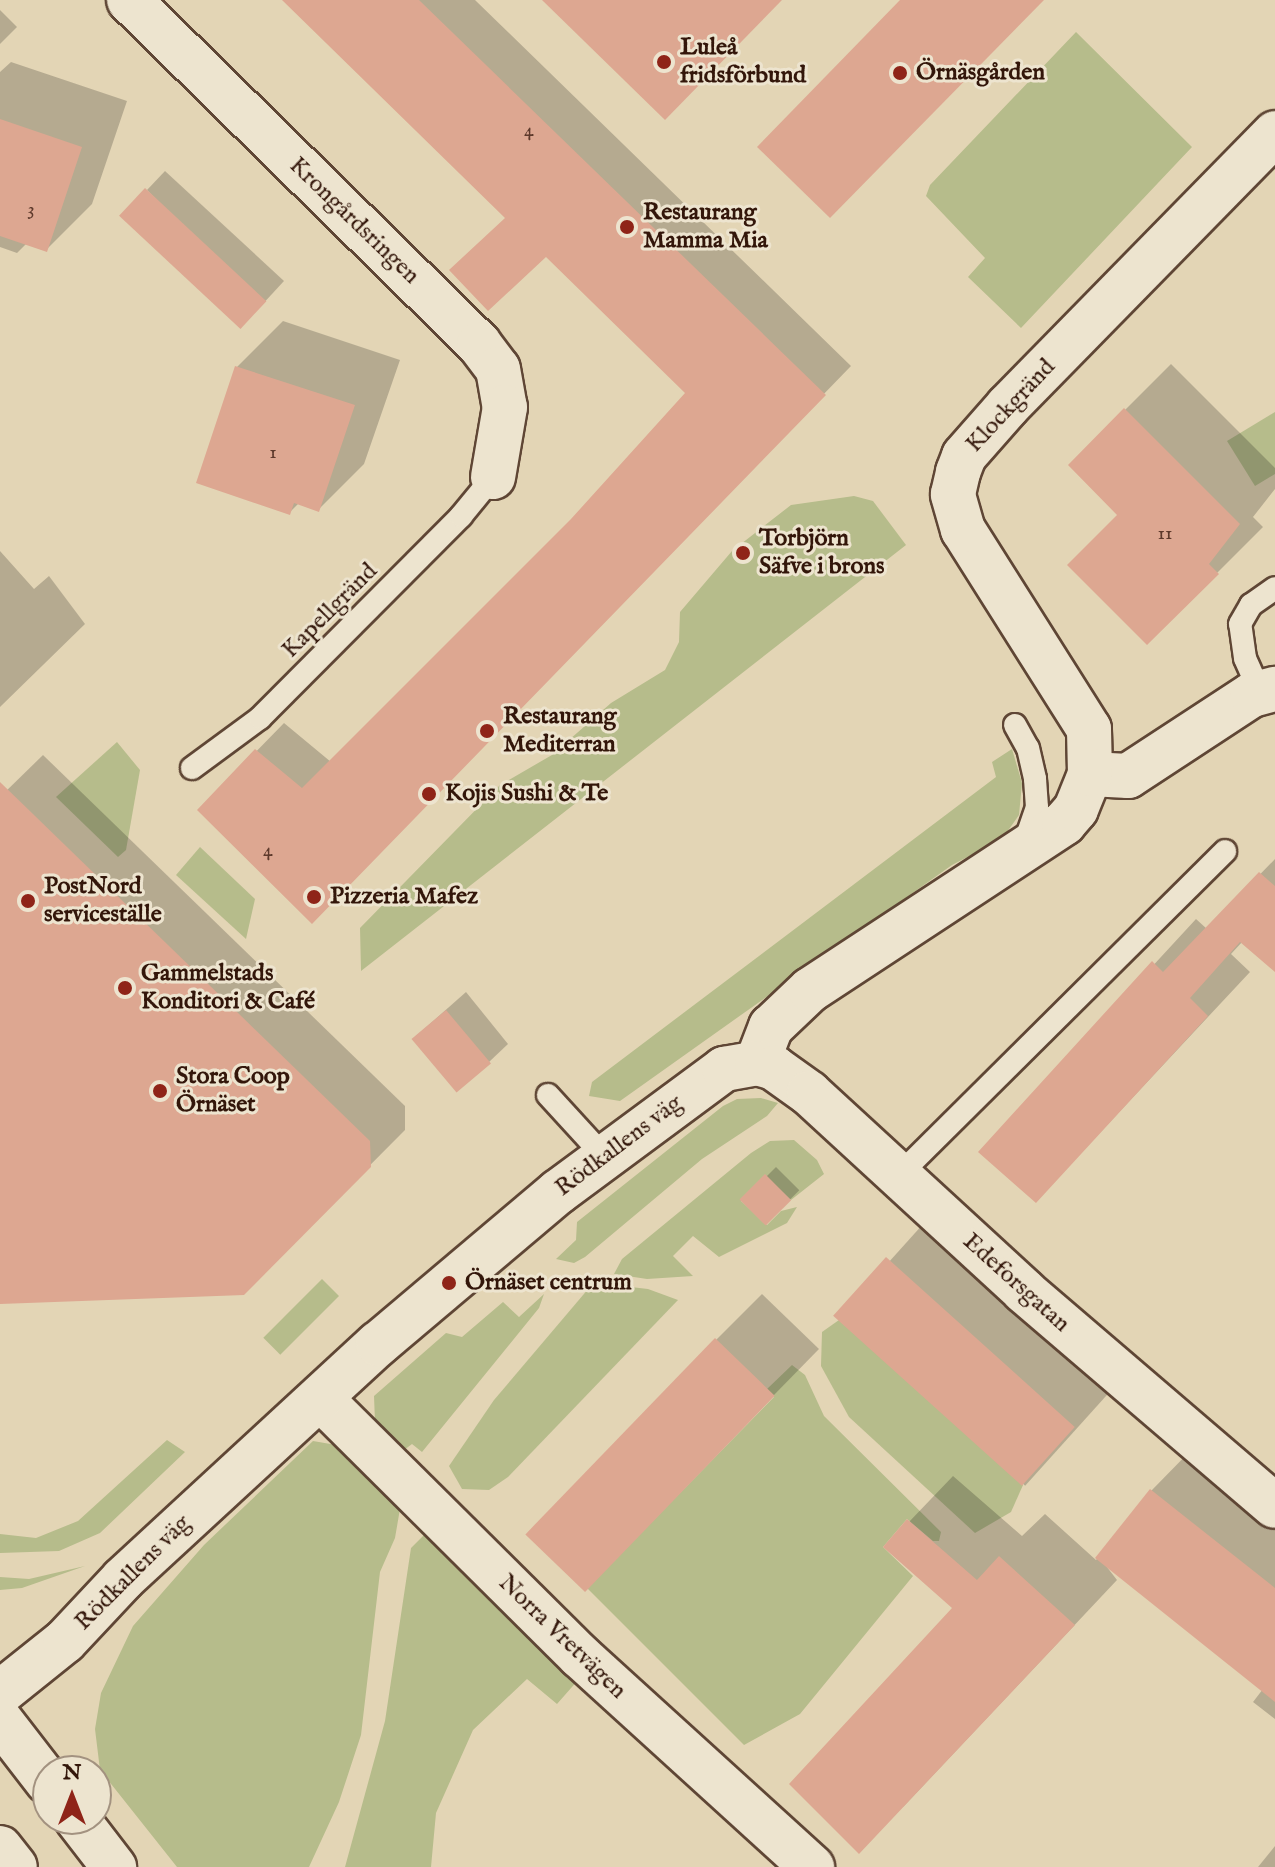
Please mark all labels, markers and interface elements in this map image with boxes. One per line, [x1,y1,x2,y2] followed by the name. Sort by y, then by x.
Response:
[680,34,806,90] place label: Luleå fridsförbund
[655,53,673,71] marker: Luleå fridsförbund
[916,59,1045,87] place label: Örnäsgården
[891,64,909,82] marker: Örnäsgården
[524,118,534,142] house number: 4
[283,152,425,290] street label: Krongårdsringen
[27,197,35,221] house number: 3
[643,199,768,255] place label: Restaurang Mamma Mia
[618,218,636,236] marker: Restaurang Mamma Mia
[960,353,1062,459] street label: Klockgränd
[269,440,277,464] house number: 1
[1158,521,1172,545] house number: 11
[759,525,884,581] place label: Torbjörn Säfve i brons
[734,544,752,562] marker: Torbjörn Säfve i brons
[276,557,384,665] street label: Kapellgränd
[503,703,617,759] place label: Restaurang Mediterran
[478,722,496,740] marker: Restaurang Mediterran
[445,780,608,808] place label: Kojis Sushi & Te
[420,785,438,803] marker: Kojis Sushi & Te
[263,838,273,862] house number: 4
[44,873,162,929] place label: PostNord serviceställe
[330,883,478,911] place label: Pizzeria Mafez
[305,888,323,906] marker: Pizzeria Mafez
[19,892,37,910] marker: PostNord serviceställe
[141,960,315,1016] place label: Gammelstads Konditori & Café
[116,979,134,997] marker: Gammelstads Konditori & Café
[176,1063,290,1119] place label: Stora Coop Örnäset
[151,1082,169,1100] marker: Stora Coop Örnäset
[550,1089,688,1203] street label: Rödkallens väg
[957,1227,1075,1339] street label: Edeforsgatan
[465,1269,632,1297] place label: Örnäset centrum
[440,1274,458,1292] marker: Örnäset centrum
[69,1509,197,1637] street label: Rödkallens väg
[492,1569,632,1705] street label: Norra Vretvägen
[32,1755,112,1835] north arrow
[62,1759,82,1787] text: N

